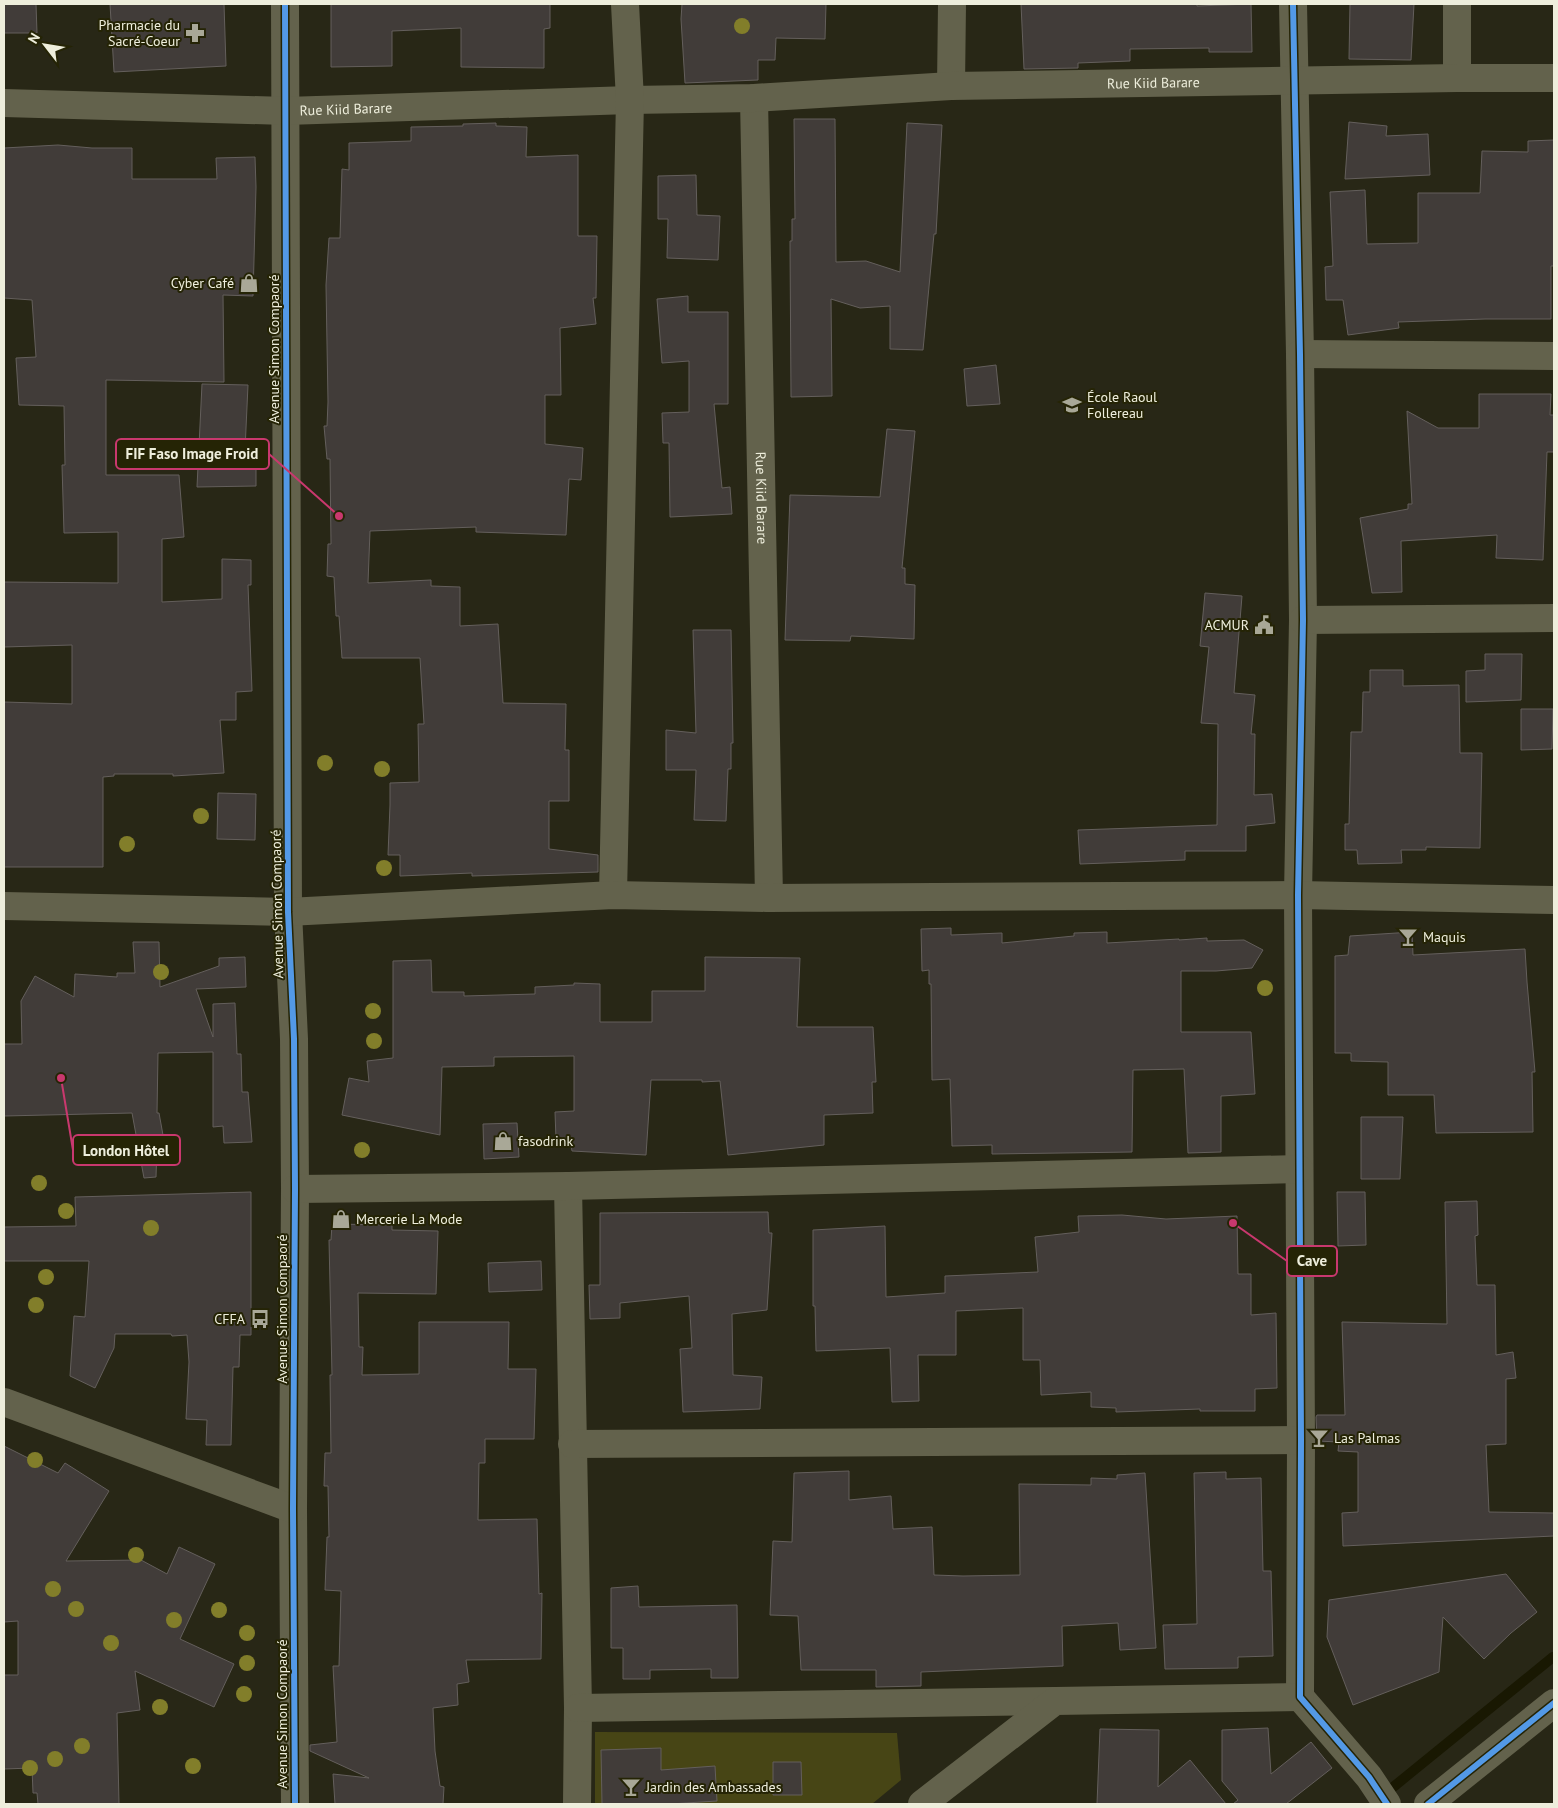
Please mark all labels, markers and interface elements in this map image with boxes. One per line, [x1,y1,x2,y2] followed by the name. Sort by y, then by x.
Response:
[99,16,180,50] place label: Pharmacie du Sacré-Coeur
[20,20,70,70] north arrow
[184,22,206,44] pharmacy icon: Pharmacie du Sacré-Coeur
[24,30,44,47] text: N
[1107,73,1200,93] street label: Rue Kiid Barare
[299,99,392,120] street label: Rue Kiid Barare
[238,272,260,294] shop icon: Cyber Café
[171,274,234,292] place label: Cyber Café
[265,274,283,424] street label: Avenue Simon Compaoré
[1087,388,1157,422] place label: École Raoul Follereau
[1061,394,1083,416] school or university icon: École Raoul Follereau
[116,439,269,469] callout: FIF Faso Image Froid
[126,444,258,463] text: FIF Faso Image Froid
[752,451,771,544] street label: Rue Kiid Barare
[1253,614,1275,636] public building icon: ACMUR
[1205,616,1249,634] place label: ACMUR
[267,829,287,979] street label: Avenue Simon Compaoré
[1397,926,1419,948] bar icon: Maquis
[1423,928,1466,946] place label: Maquis
[492,1130,514,1152] shop icon: fasodrink
[518,1132,574,1150] place label: fasodrink
[73,1135,180,1165] callout: London Hôtel
[83,1141,170,1160] text: London Hôtel
[330,1208,352,1230] shop icon: Mercerie La Mode
[356,1210,462,1228] place label: Mercerie La Mode
[273,1234,291,1384] street label: Avenue Simon Compaoré
[1287,1246,1337,1276] callout: Cave
[1297,1251,1328,1270] text: Cave
[249,1308,271,1330] bus stop icon: CFFA
[214,1310,246,1328] place label: CFFA
[1308,1427,1330,1449] bar icon: Las Palmas
[1334,1429,1400,1447] place label: Las Palmas
[273,1639,291,1789] street label: Avenue Simon Compaoré
[620,1776,642,1798] bar icon: Jardin des Ambassades
[645,1778,782,1796] place label: Jardin des Ambassades

